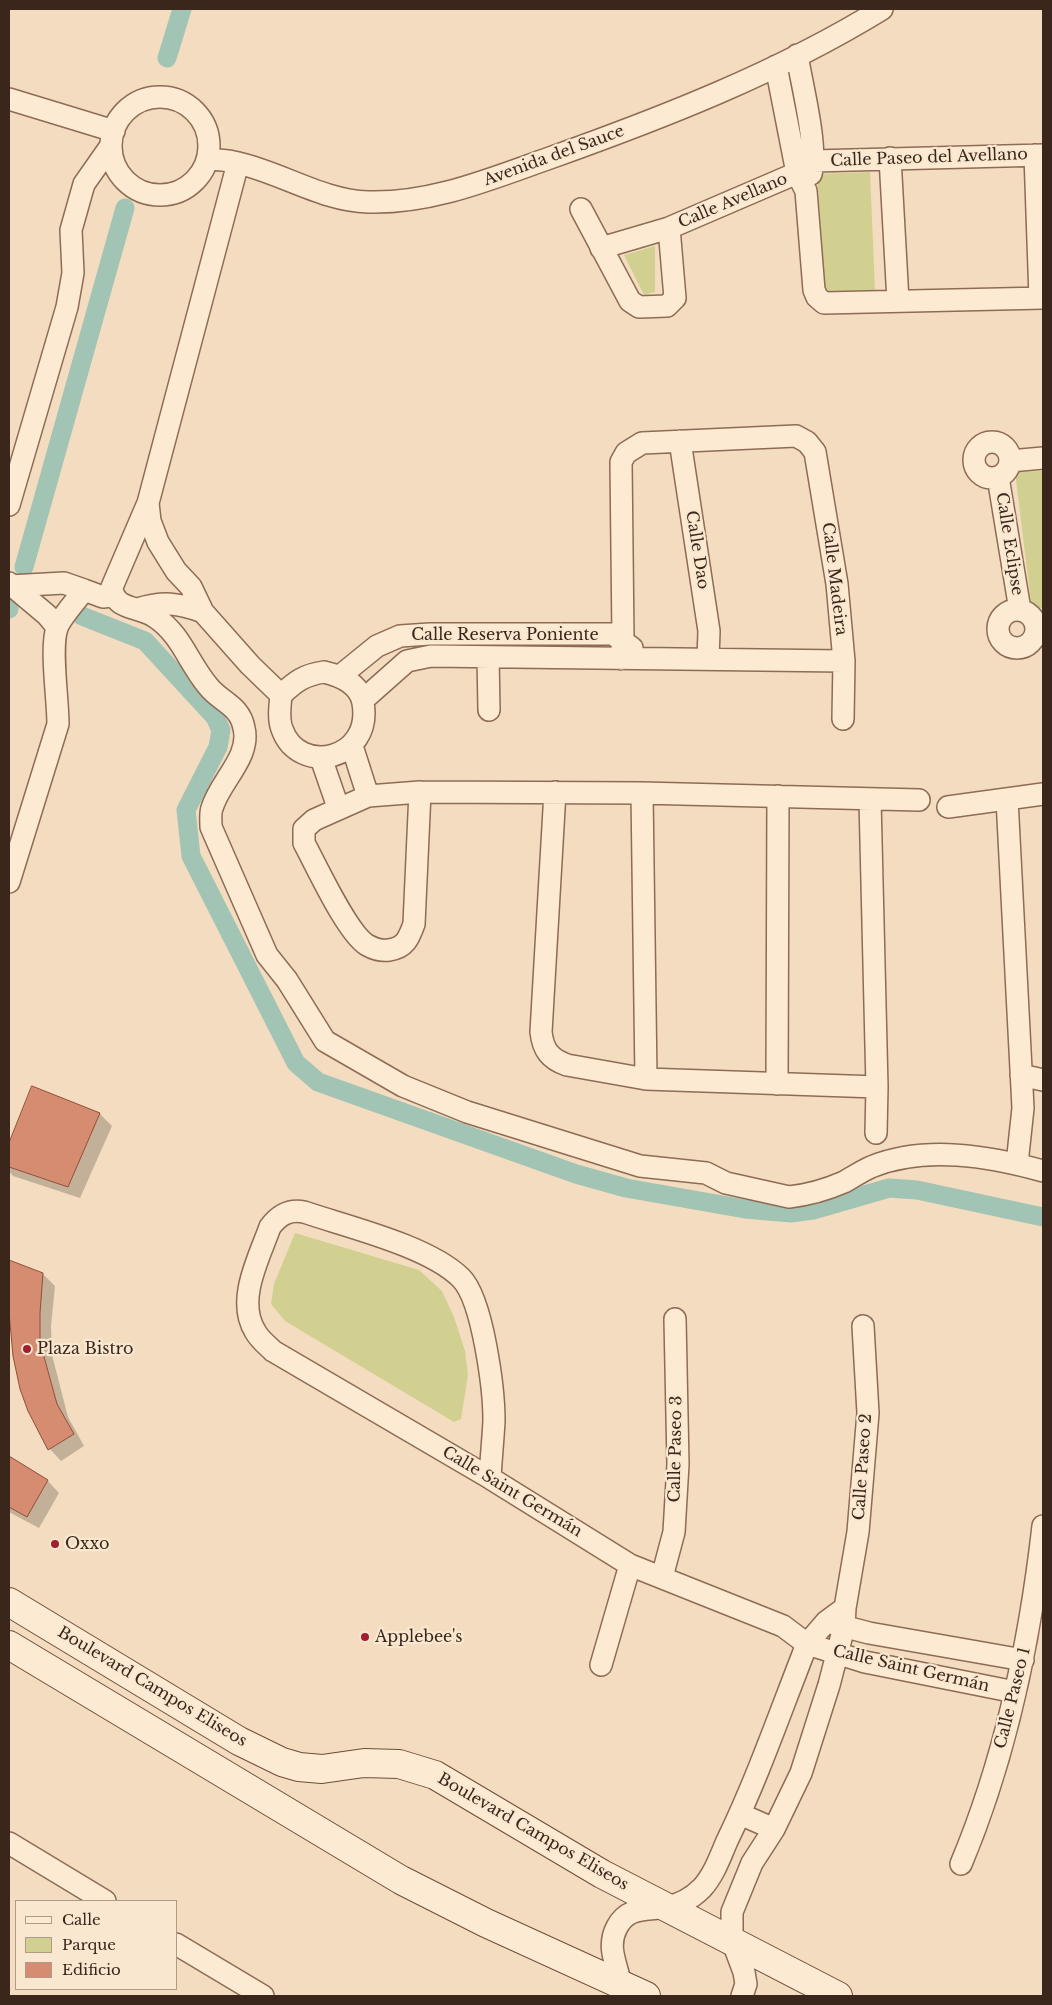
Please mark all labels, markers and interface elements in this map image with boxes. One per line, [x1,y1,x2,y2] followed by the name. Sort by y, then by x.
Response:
[481,122,627,190] street label: Avenida del Sauce
[830,145,1028,171] street label: Calle Paseo del Avellano
[676,169,790,233] street label: Calle Avellano
[991,491,1027,597] street label: Calle Eclipse
[681,509,713,591] street label: Calle Dao
[818,521,850,637] street label: Calle Madeira
[411,625,599,645] street label: Calle Reserva Poniente
[37,1339,133,1359] place label: Plaza Bistro
[21,1343,33,1355] marker: Plaza Bistro
[665,1395,687,1503] street label: Calle Paseo 3
[850,1413,876,1521] street label: Calle Paseo 2
[439,1443,585,1541] street label: Calle Saint Germán
[65,1534,109,1554] place label: Oxxo
[49,1538,61,1550] marker: Oxxo
[54,1623,250,1751] street label: Boulevard Campos Eliseos
[375,1627,463,1647] place label: Applebee's
[359,1631,371,1643] marker: Applebee's
[831,1642,991,1696] street label: Calle Saint Germán
[991,1645,1035,1751] street label: Calle Paseo 1
[434,1769,632,1895] street label: Boulevard Campos Eliseos
[15,1900,178,1990] legend
[62,1910,101,1929] text: Calle
[62,1935,116,1954] text: Parque
[62,1960,121,1979] text: Edificio

